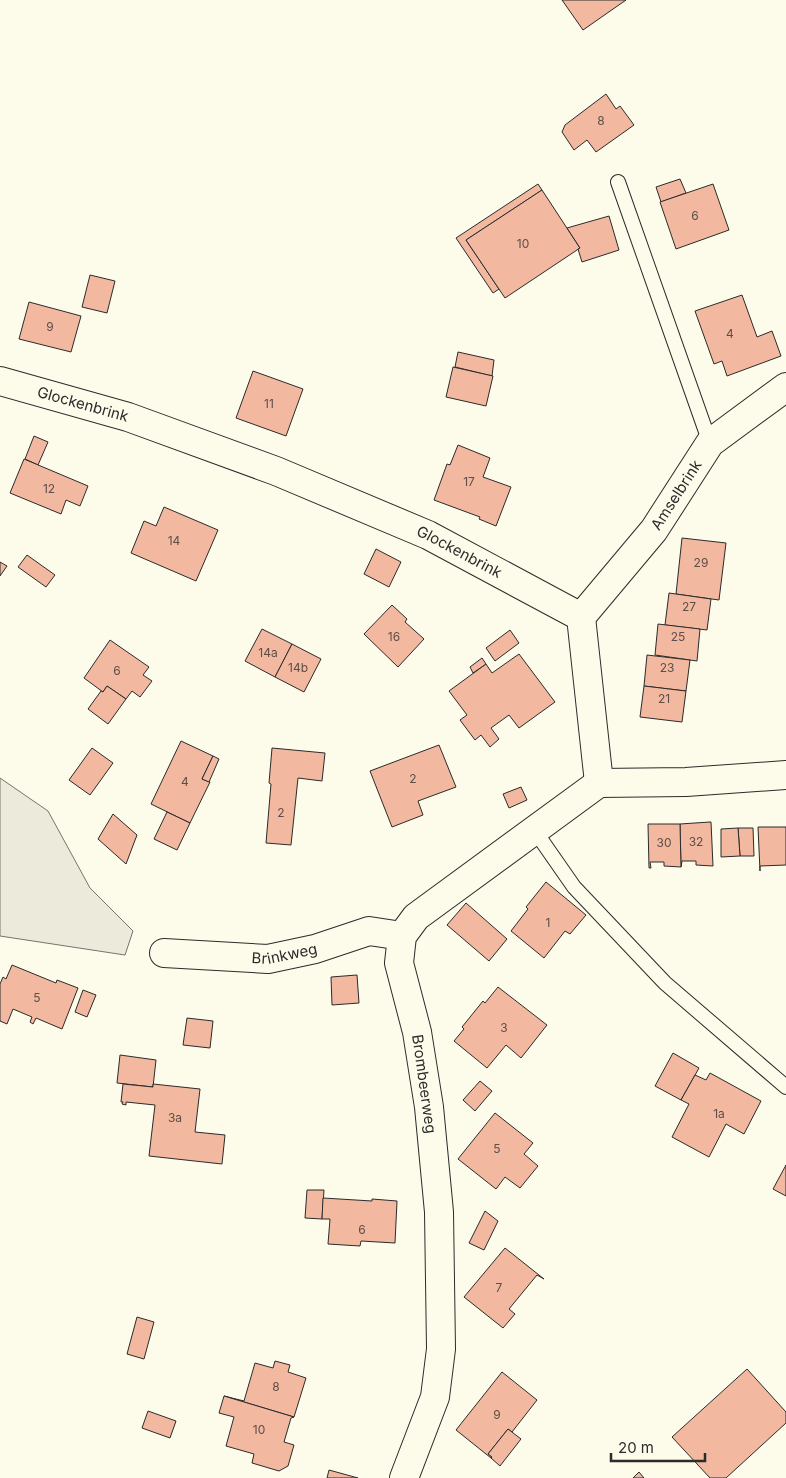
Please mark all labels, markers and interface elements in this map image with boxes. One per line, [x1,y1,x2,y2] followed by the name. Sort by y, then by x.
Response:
[597,113,605,128] house number: 8
[691,208,699,223] house number: 6
[517,236,529,251] house number: 10
[46,319,54,334] house number: 9
[726,326,734,341] house number: 4
[35,382,131,426] street label: Glockenbrink
[264,396,274,411] house number: 11
[646,456,706,534] street label: Amselbrink
[463,474,475,489] house number: 17
[43,481,55,496] house number: 12
[414,521,506,582] street label: Glockenbrink
[168,533,181,548] house number: 14
[694,555,708,570] house number: 29
[682,599,696,614] house number: 27
[388,629,400,644] house number: 16
[671,629,685,644] house number: 25
[258,645,278,660] house number: 14a
[288,660,308,675] house number: 14b
[660,660,674,675] house number: 23
[113,663,121,678] house number: 6
[658,691,670,706] house number: 21
[409,771,417,786] house number: 2
[181,774,189,789] house number: 4
[277,805,285,820] house number: 2
[689,834,703,849] house number: 32
[657,835,671,850] house number: 30
[546,915,550,930] house number: 1
[251,939,319,968] street label: Brinkweg
[33,990,41,1005] house number: 5
[500,1020,508,1035] house number: 3
[408,1033,441,1135] street label: Brombeerweg
[713,1106,725,1121] house number: 1a
[168,1110,182,1125] house number: 3a
[493,1141,501,1156] house number: 5
[358,1222,366,1237] house number: 6
[496,1280,503,1295] house number: 7
[272,1379,280,1394] house number: 8
[493,1407,501,1422] house number: 9
[253,1422,265,1437] house number: 10
[611,1430,705,1462] scale bar
[618,1438,654,1457] text: 20 m

